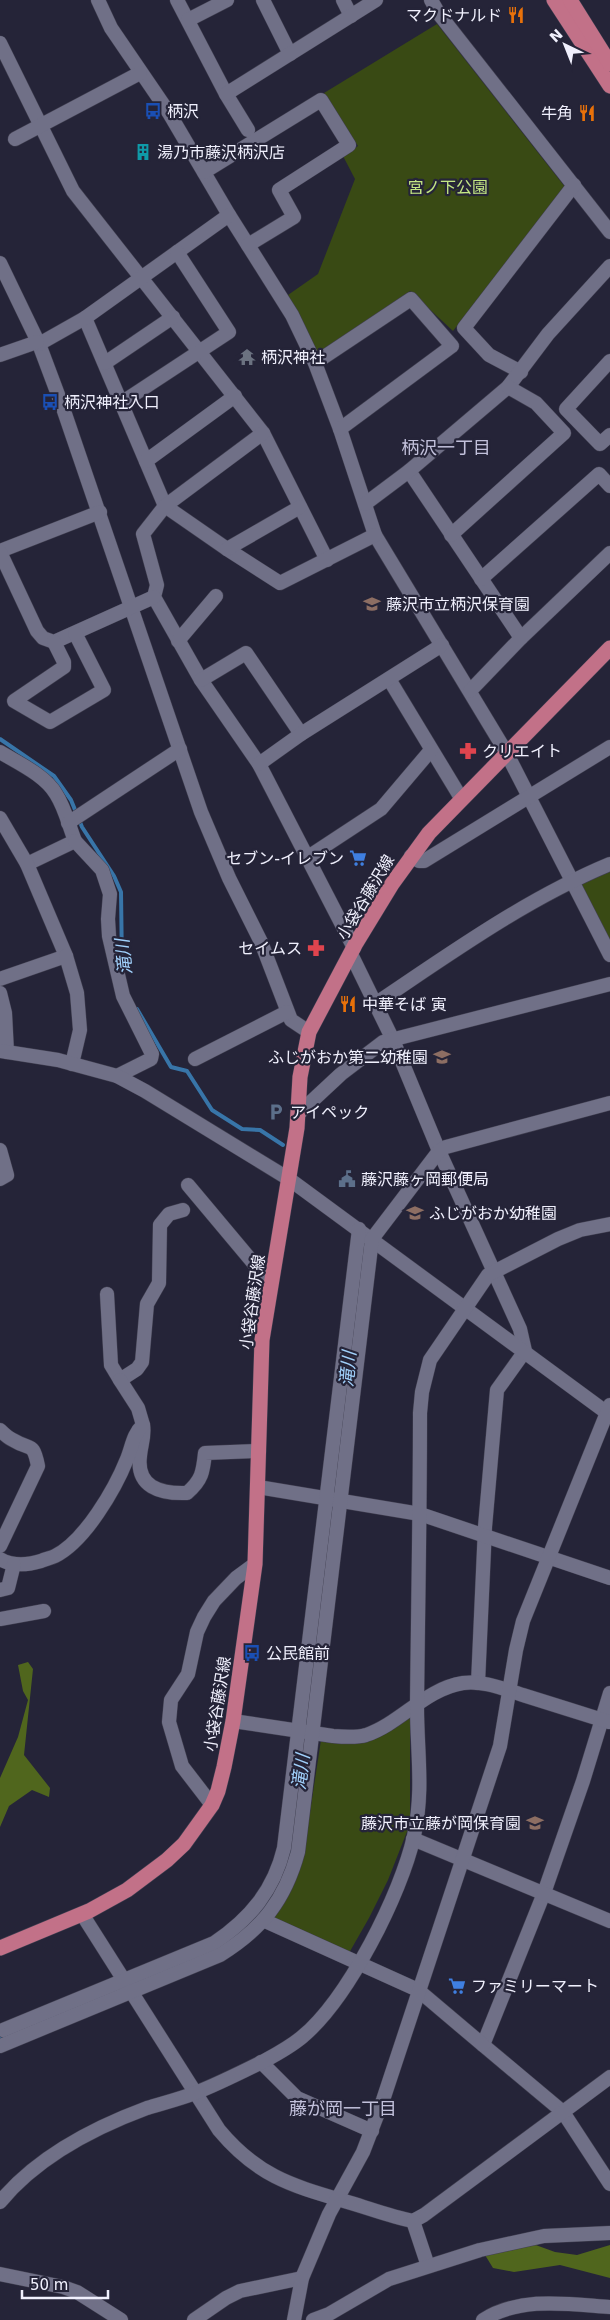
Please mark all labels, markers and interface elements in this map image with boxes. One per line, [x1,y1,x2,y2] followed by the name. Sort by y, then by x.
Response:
[506,5,526,25] restaurant icon: マクドナルド
[406,6,502,25] place label: マクドナルド
[540,20,590,70] north arrow
[546,26,566,45] text: N
[143,101,163,121] bus stop icon: 柄沢
[167,102,199,121] place label: 柄沢
[577,103,597,123] restaurant icon: 牛角
[541,104,573,123] place label: 牛角
[133,142,153,162] building icon: 湯乃市藤沢柄沢店
[157,143,285,162] place label: 湯乃市藤沢柄沢店
[408,178,488,197] park label: 宮ノ下公園
[237,347,257,367] temple icon: 柄沢神社
[261,348,325,367] place label: 柄沢神社
[40,392,60,412] bus stop icon: 柄沢神社入口
[64,393,160,412] place label: 柄沢神社入口
[401,437,491,458] district label: 柄沢一丁目
[362,594,382,614] school or university icon: 藤沢市立柄沢保育園
[386,595,530,614] place label: 藤沢市立柄沢保育園
[458,741,478,761] pharmacy icon: クリエイト
[482,742,562,761] place label: クリエイト
[348,848,368,868] supermarket icon: セブン-イレブン
[226,849,344,868] place label: セブン-イレブン
[333,851,398,943] street label: 小袋谷藤沢線
[111,936,136,976] water label: 滝川
[306,938,326,958] pharmacy icon: セイムス
[238,939,302,958] place label: セイムス
[338,994,358,1014] restaurant icon: 中華そば 寅
[362,995,447,1014] place label: 中華そば 寅
[432,1047,452,1067] school or university icon: ふじがおか第二幼稚園
[268,1048,428,1067] place label: ふじがおか第二幼稚園
[266,1102,286,1122] parking icon: アイペック
[290,1103,369,1122] place label: アイペック
[337,1169,357,1189] public building icon: 藤沢藤ヶ岡郵便局
[361,1170,489,1189] place label: 藤沢藤ヶ岡郵便局
[405,1203,425,1223] school or university icon: ふじがおか幼稚園
[429,1204,557,1223] place label: ふじがおか幼稚園
[236,1253,269,1351] street label: 小袋谷藤沢線
[335,1348,360,1388] water label: 滝川
[242,1643,262,1663] bus stop icon: 公民館前
[266,1644,330,1663] place label: 公民館前
[201,1655,234,1753] street label: 小袋谷藤沢線
[288,1751,313,1791] water label: 滝川
[525,1813,545,1833] school or university icon: 藤沢市立藤が岡保育園
[361,1814,521,1833] place label: 藤沢市立藤が岡保育園
[447,1976,467,1996] supermarket icon: ファミリーマート
[471,1977,599,1996] place label: ファミリーマート
[289,2098,397,2119] district label: 藤が岡一丁目
[22,2268,109,2300] scale bar
[30,2276,68,2294] text: 50 m

